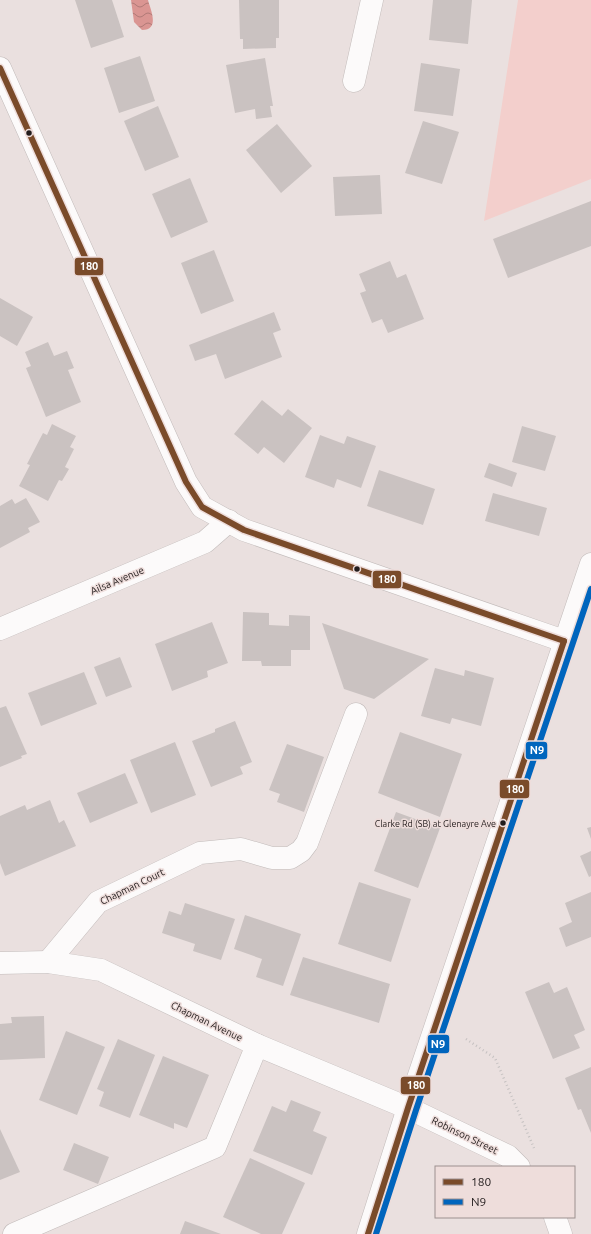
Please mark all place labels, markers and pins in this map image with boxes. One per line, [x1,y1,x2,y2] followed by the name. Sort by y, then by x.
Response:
[24,128,34,138] unlabelled marker
[352,564,362,574] unlabelled marker
[498,818,508,828] marker: Clarke Rd (SB) at Glenayre Ave
[375,819,496,829] place label: Clarke Rd (SB) at Glenayre Ave

